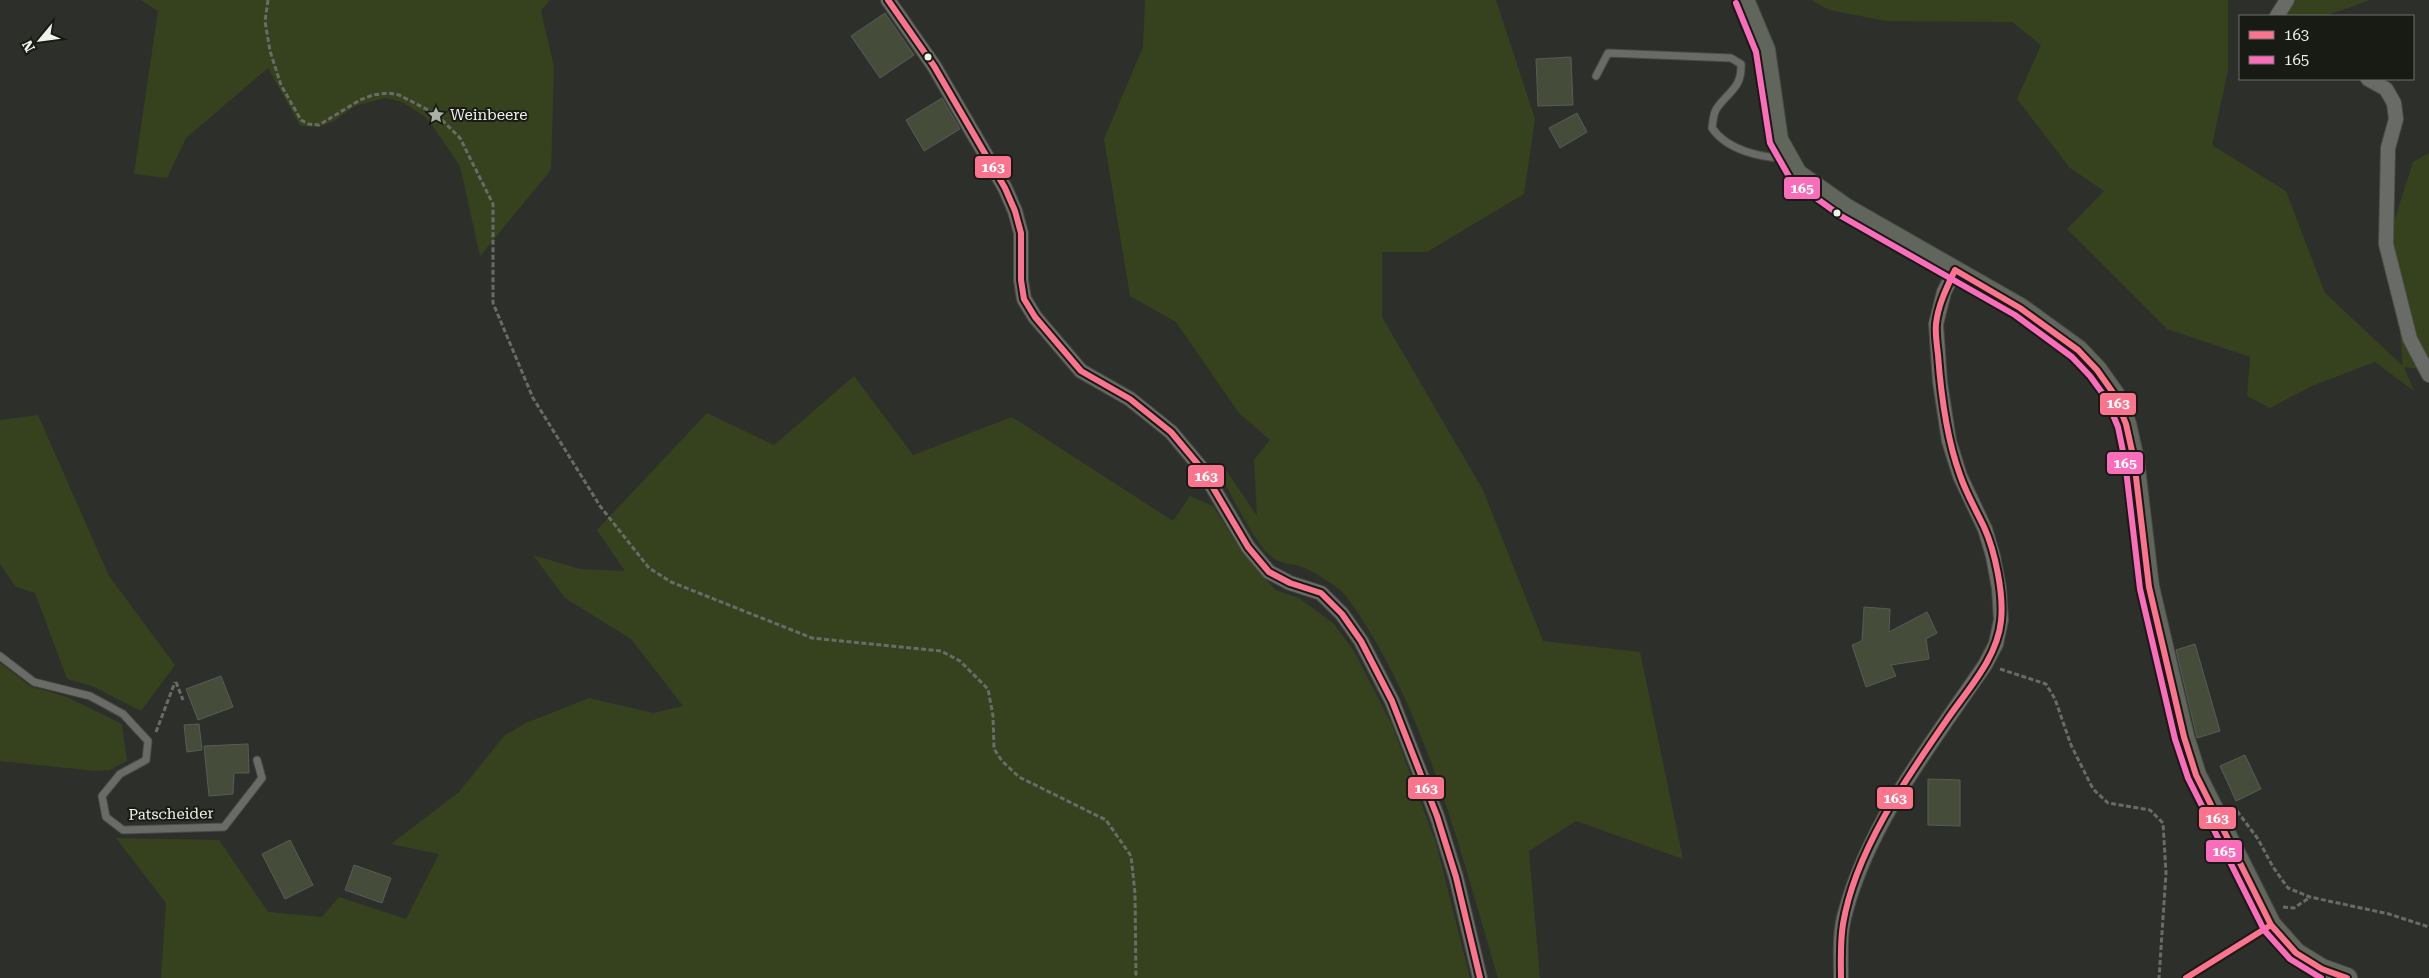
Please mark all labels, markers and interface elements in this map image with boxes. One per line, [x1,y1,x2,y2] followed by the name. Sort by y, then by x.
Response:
[15,15,65,65] north arrow
[2239,15,2414,80] legend
[2284,26,2309,44] text: 163
[19,38,38,55] text: N
[2284,51,2309,69] text: 165
[923,52,933,62] unlabelled marker
[426,105,446,125] place icon: Weinbeere
[450,106,528,124] place label: Weinbeere
[974,155,1012,179] line badge: 163
[981,159,1005,175] text: 163
[1783,176,1821,200] line badge: 165
[1790,180,1814,196] text: 165
[1832,208,1842,218] unlabelled marker
[2099,392,2137,416] line badge: 163
[2106,395,2130,411] text: 163
[2106,451,2144,475] line badge: 165
[2113,455,2137,471] text: 165
[1187,464,1225,488] line badge: 163
[1194,468,1218,484] text: 163
[1407,776,1445,800] line badge: 163
[1414,780,1438,796] text: 163
[1876,786,1914,810] line badge: 163
[1883,790,1907,806] text: 163
[128,804,214,824] street label: Patscheider
[2198,806,2237,830] line badge: 163
[2205,810,2229,826] text: 163
[2205,839,2243,863] line badge: 165
[2212,843,2236,859] text: 165

